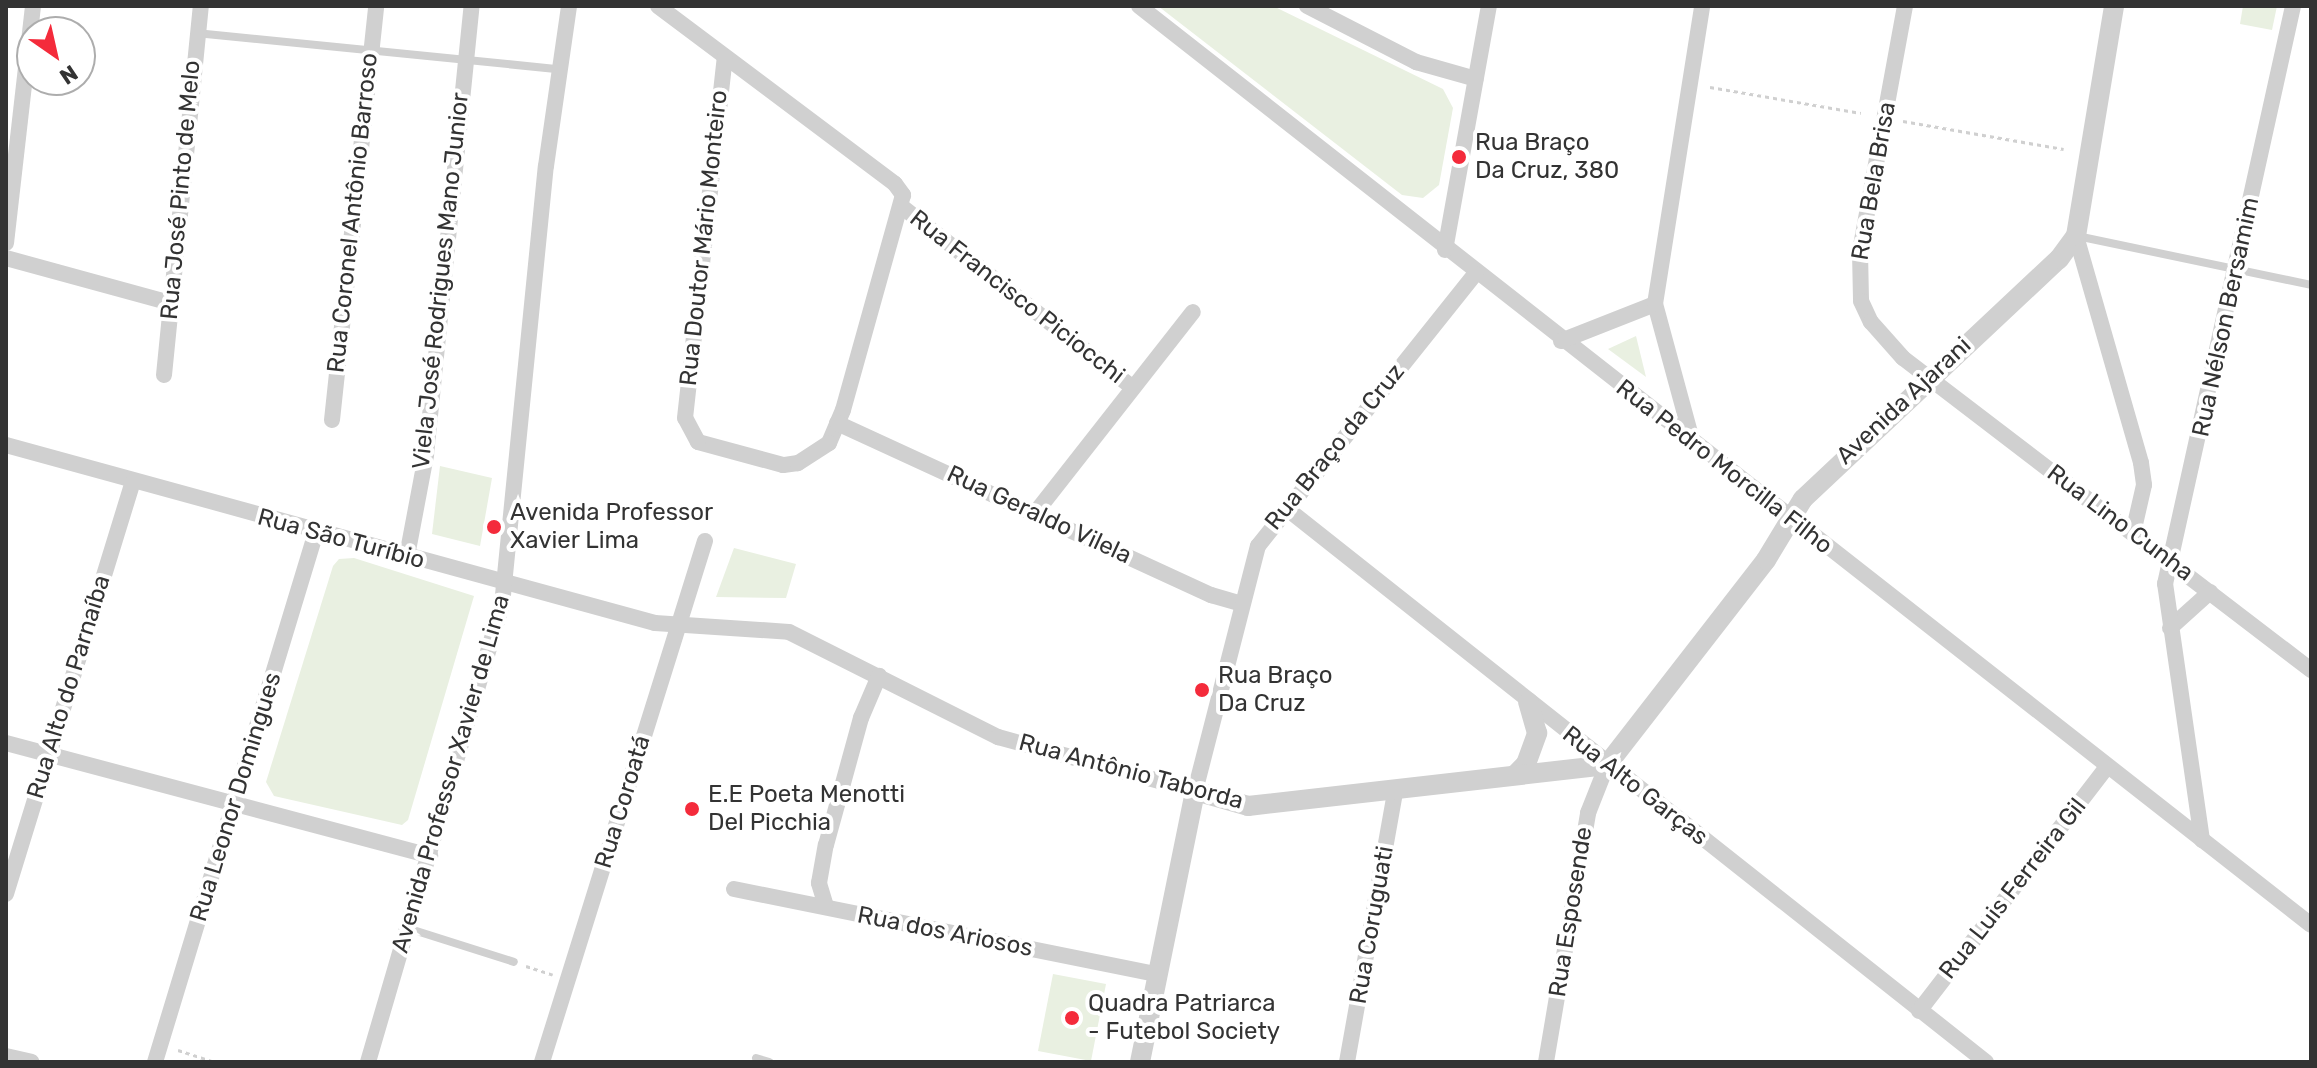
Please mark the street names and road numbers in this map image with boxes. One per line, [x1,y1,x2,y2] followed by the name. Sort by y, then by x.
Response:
[322,51,384,375] street label: Rua Coronel Antônio Barroso
[155,59,207,321] street label: Rua José Pinto de Melo
[674,89,734,387] street label: Rua Doutor Mário Monteiro
[407,91,475,471] street label: Viela José Rodrigues Mano Junior
[1846,100,1902,262] street label: Rua Bela Brisa
[2187,195,2265,439] street label: Rua Nélson Bersamim
[904,204,1130,390] street label: Rua Francisco Piciocchi
[1831,331,1977,471] street label: Avenida Ajarani
[1259,358,1411,536] street label: Rua Braço da Cruz
[1610,374,1838,560] street label: Rua Pedro Morcilla Filho
[2041,459,2199,587] street label: Rua Lino Cunha
[942,460,1136,570] street label: Rua Geraldo Vilela
[254,503,428,575] street label: Rua São Turíbio
[21,571,117,803] street label: Rua Alto do Parnaíba
[386,591,516,957] street label: Avenida Professor Xavier de Lima
[184,669,288,925] street label: Rua Leonor Domingues
[1556,720,1714,852] street label: Rua Alto Garças
[1015,728,1247,816] street label: Rua Antônio Taborda
[589,732,657,872] street label: Rua Coroatá
[1934,793,2092,985] street label: Rua Luis Ferreira Gil
[1543,825,1599,999] street label: Rua Esposende
[1344,844,1400,1006] street label: Rua Coruguati
[855,901,1035,963] street label: Rua dos Ariosos

